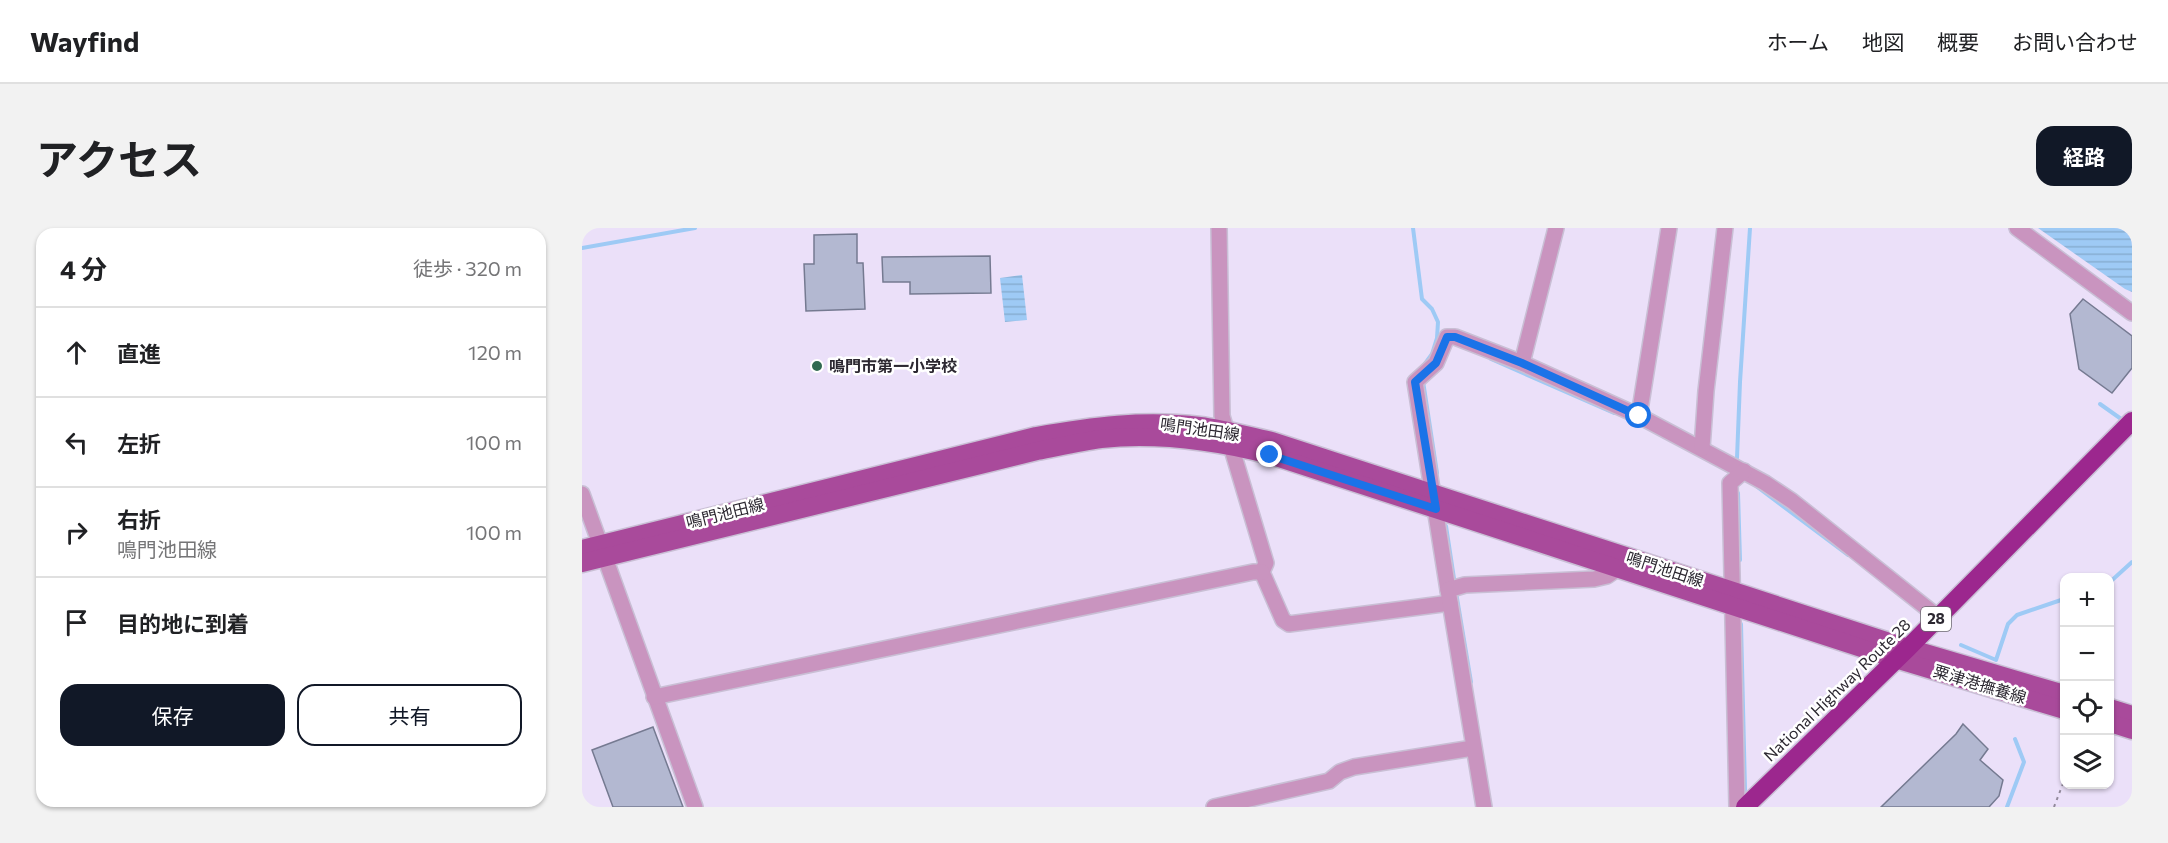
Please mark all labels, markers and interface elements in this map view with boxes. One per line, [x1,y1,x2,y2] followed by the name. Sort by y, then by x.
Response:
[30,24,139,58] text: Wayfind
[1767,29,1829,54] text: ホーム
[1862,29,1904,54] text: 地図
[1937,29,1979,54] text: 概要
[2012,29,2138,54] text: お問い合わせ
[2036,126,2132,186] button: 経路
[36,132,202,184] text: アクセス
[60,253,107,284] text: 4 分
[413,256,522,280] text: 徒歩 · 320 m
[60,336,93,369] icon: ahead
[117,340,161,367] text: 直進
[468,340,522,364] text: 120 m
[829,356,957,375] place label: 鳴門市第一小学校
[810,359,824,373] marker: 鳴門市第一小学校
[1625,402,1651,428] route start
[1159,414,1241,443] street label: 鳴門池田線
[60,426,93,459] icon: left
[117,430,161,457] text: 左折
[466,430,522,454] text: 100 m
[1256,441,1282,467] route end
[684,494,766,531] street label: 鳴門池田線
[117,506,161,533] text: 右折
[60,516,93,549] icon: right
[466,520,522,544] text: 100 m
[117,537,217,561] text: 鳴門池田線
[1624,547,1706,590] street label: 鳴門池田線
[2060,573,2114,789] map controls
[2060,573,2114,627] button: +
[60,606,93,639] icon: arrive
[1921,607,1951,631] road number: 28
[117,610,249,637] text: 目的地に到着
[1759,615,1914,765] street label: National Highway Route 28
[2060,627,2114,681] button: −
[1931,660,2029,707] street label: 粟津港撫養線
[2060,681,2114,735] button: locate
[60,684,285,746] button: 保存
[297,684,522,746] button: 共有
[2060,735,2114,789] button: layers

